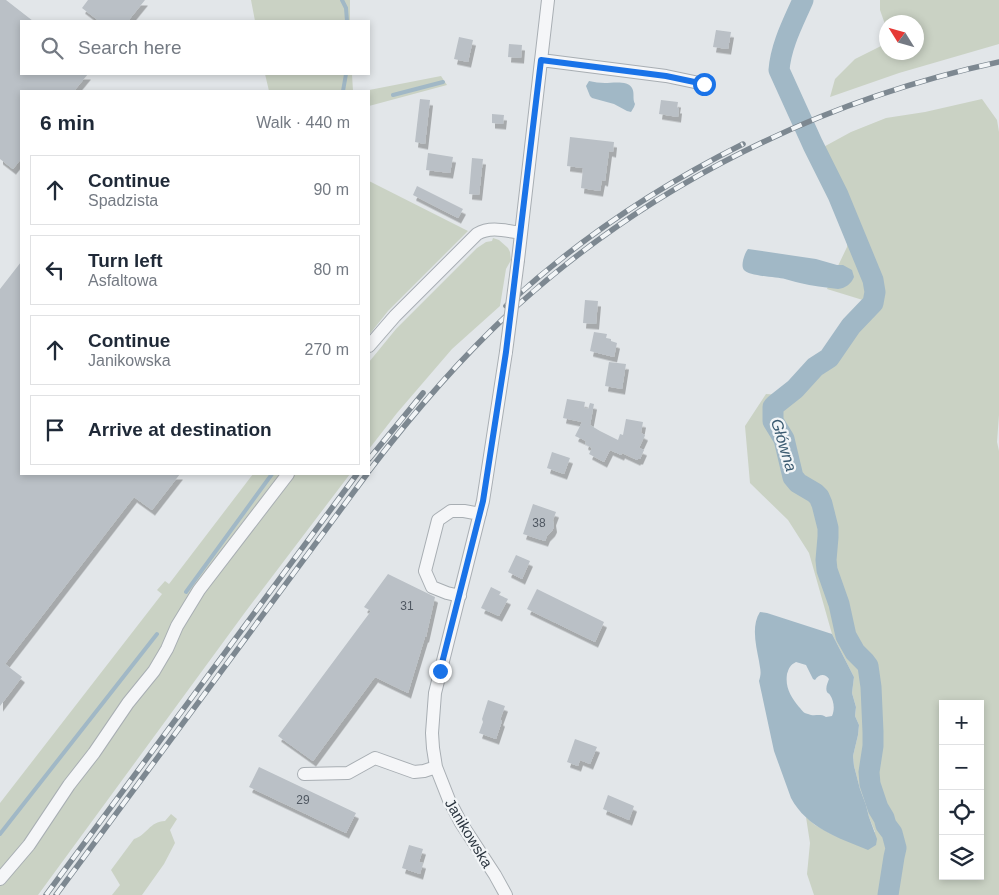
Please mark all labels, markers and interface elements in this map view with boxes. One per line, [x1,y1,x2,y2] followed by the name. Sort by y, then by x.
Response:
[879,15,924,60] north arrow
[20,20,370,75] search box
[38,34,66,62] icon: search
[78,37,182,58] text: Search here
[693,73,716,96] route start
[40,111,95,134] text: 6 min
[256,114,350,131] text: Walk · 440 m
[88,170,170,191] text: Continue
[41,176,69,204] icon: ahead
[313,181,349,198] text: 90 m
[88,192,158,209] text: Spadzista
[88,250,163,271] text: Turn left
[41,256,69,284] icon: left
[313,261,349,278] text: 80 m
[88,272,157,289] text: Asfaltowa
[88,330,170,351] text: Continue
[41,336,69,364] icon: ahead
[305,341,349,358] text: 270 m
[88,352,171,369] text: Janikowska
[41,416,69,444] icon: arrive
[768,417,800,474] water label: Główna
[88,419,272,440] text: Arrive at destination
[532,516,546,530] house number: 38
[400,599,414,613] house number: 31
[429,660,452,683] route end
[939,700,984,880] map controls
[939,700,984,745] button: +
[939,745,984,790] button: −
[939,790,984,835] button: locate
[296,793,310,807] house number: 29
[442,795,497,871] street label: Janikowska
[939,835,984,880] button: layers

